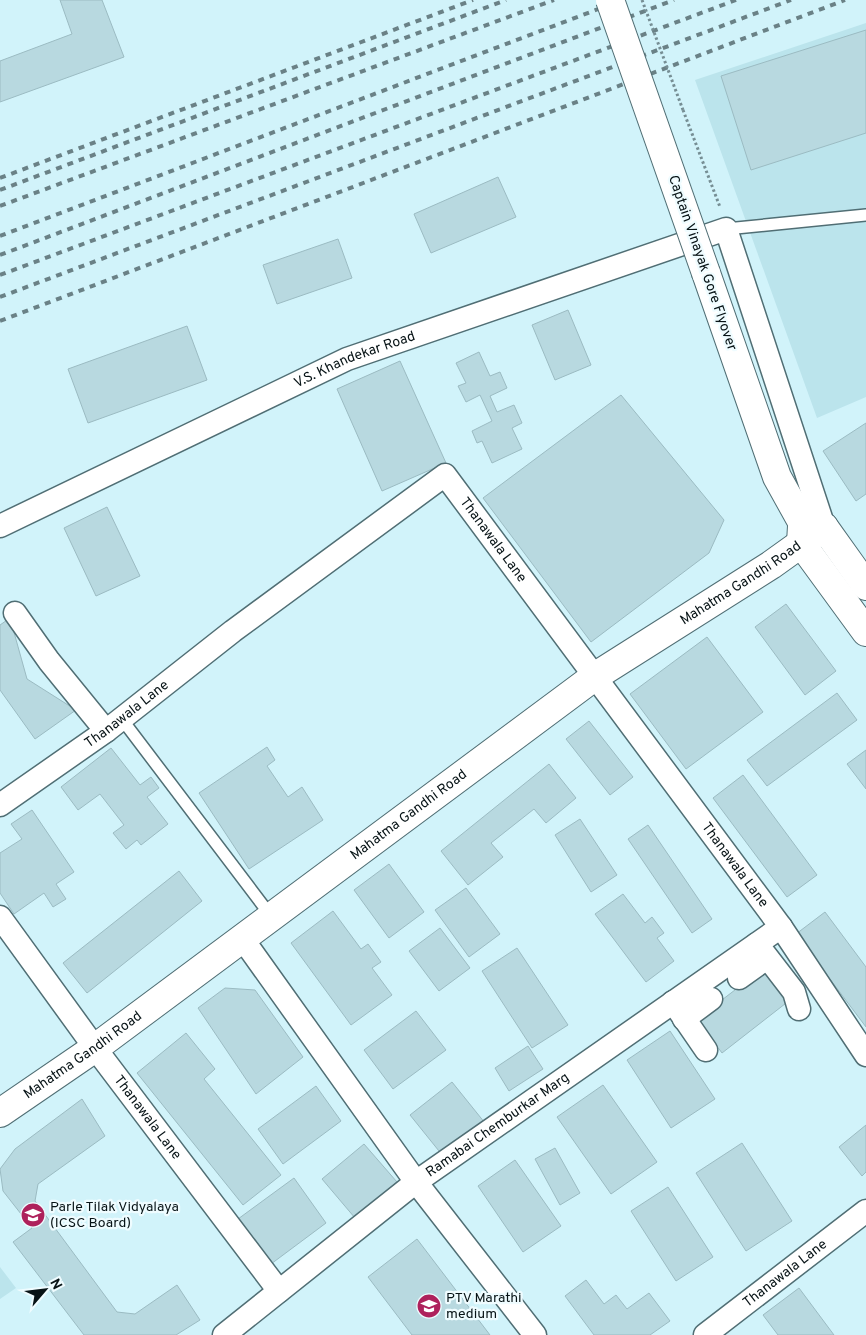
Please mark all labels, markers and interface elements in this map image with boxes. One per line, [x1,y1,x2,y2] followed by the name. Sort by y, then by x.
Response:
[664,173,740,353] street label: Captain Vinayak Gore Flyover
[291,328,417,392] street label: V.S. Khandekar Road
[456,494,530,586] street label: Thanawala Lane
[677,538,805,629] street label: Mahatma Gandhi Road
[81,676,172,752] street label: Thanawala Lane
[347,766,470,864] street label: Mahatma Gandhi Road
[698,819,772,911] street label: Thanawala Lane
[20,1008,145,1103] street label: Mahatma Gandhi Road
[423,1069,573,1181] street label: Ramabai Chemburkar Marg
[110,1072,185,1163] street label: Thanawala Lane
[50,1199,179,1232] place label: Parle Tilak Vidyalaya (ICSC Board)
[20,1202,46,1228] school or university icon: Parle Tilak Vidyalaya (ICSC Board)
[740,1236,830,1311] street label: Thanawala Lane
[20,1265,70,1315] north arrow
[45,1276,65,1293] text: N
[446,1290,522,1323] place label: PTV Marathi medium
[416,1293,442,1319] school or university icon: PTV Marathi medium

